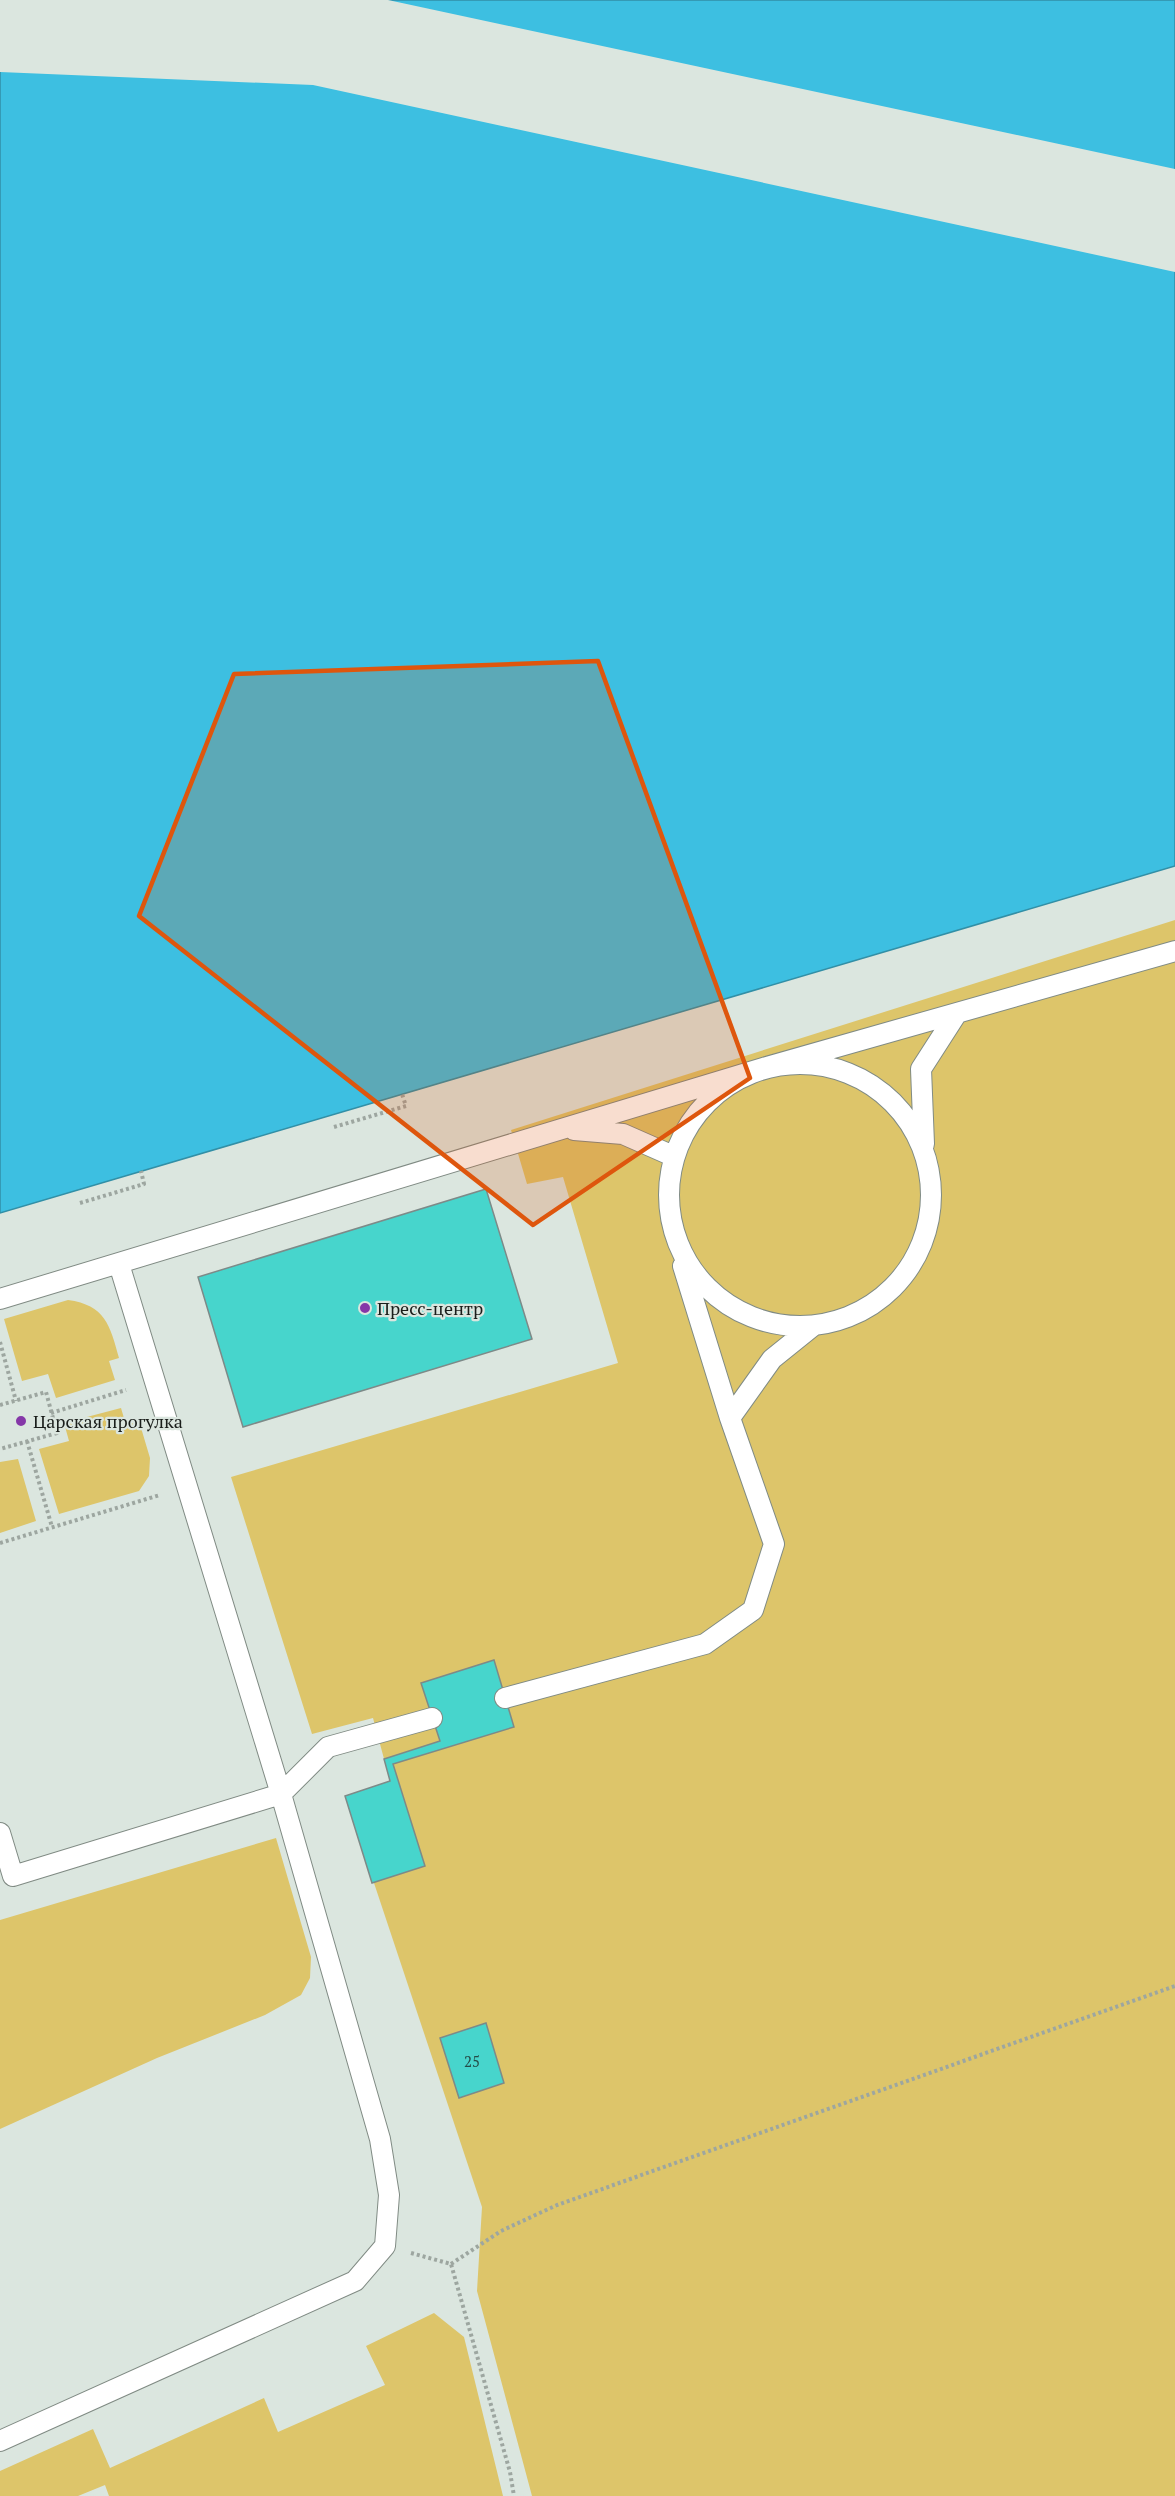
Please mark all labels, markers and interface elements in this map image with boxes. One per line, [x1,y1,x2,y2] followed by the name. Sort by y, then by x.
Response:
[377,1296,483,1320] place label: Пресс-центр
[358,1301,372,1315] marker: Пресс-центр
[33,1409,183,1433] place label: Царская прогулка
[14,1414,28,1428] marker: Царская прогулка
[464,2051,480,2071] house number: 25

